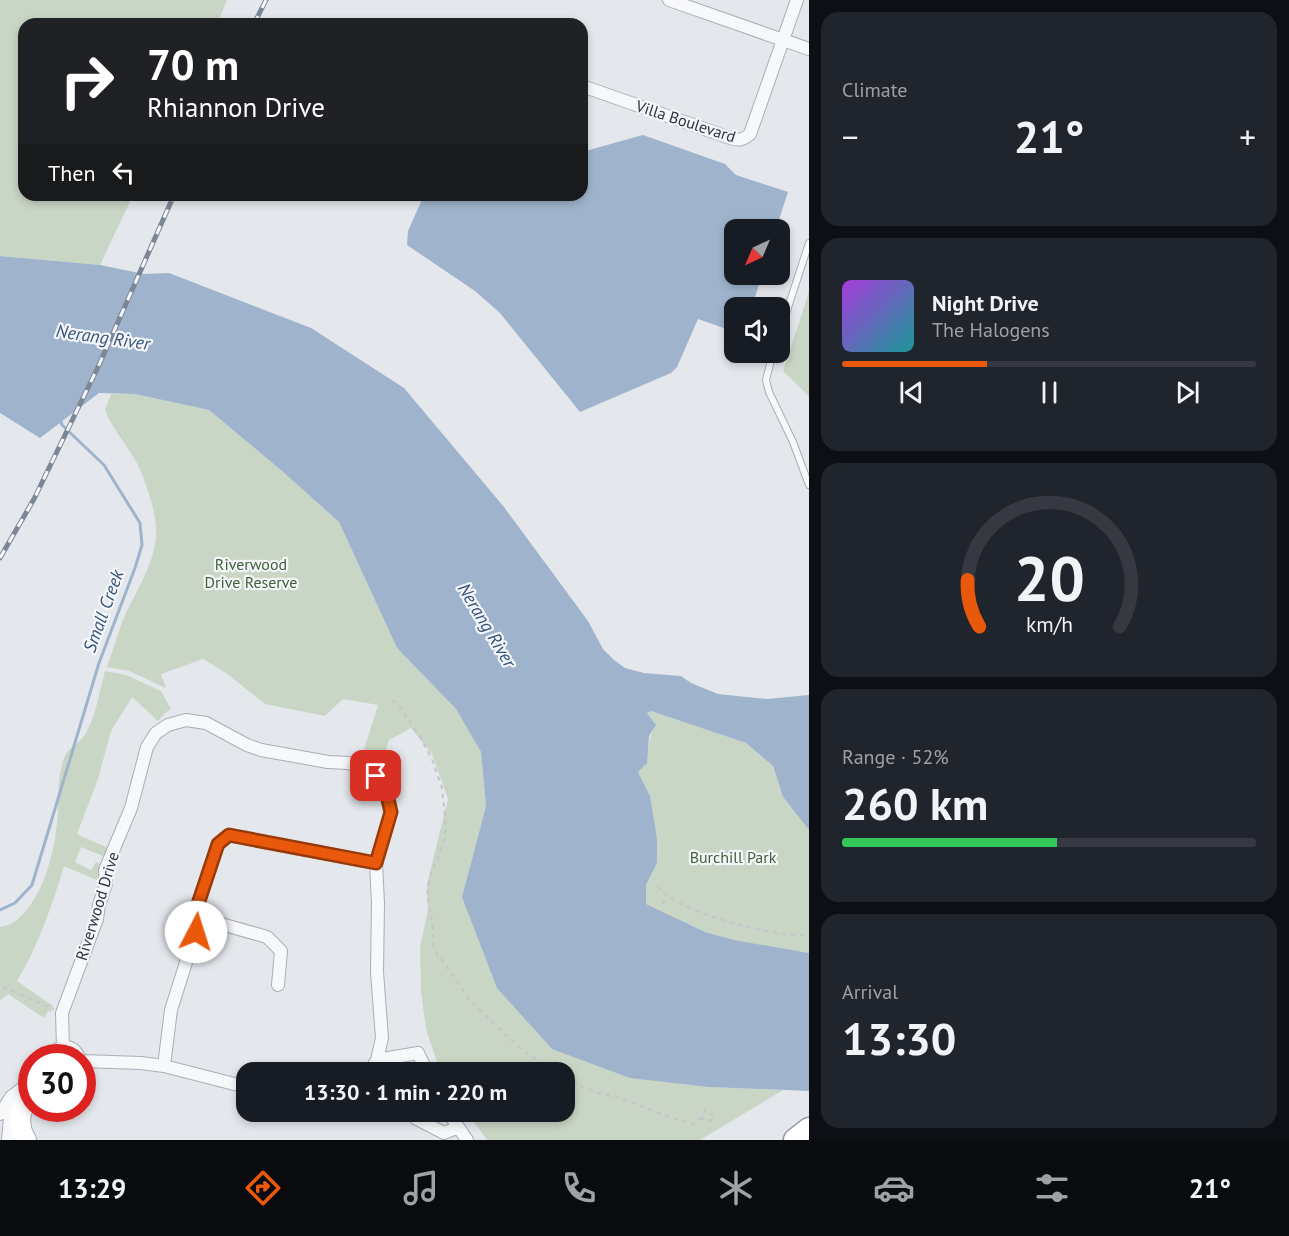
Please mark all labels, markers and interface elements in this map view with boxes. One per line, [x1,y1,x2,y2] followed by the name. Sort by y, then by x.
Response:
[147,37,239,92] text: 70 m
[48,42,126,120] icon: right
[842,77,908,103] text: Climate
[147,90,325,124] text: Rhiannon Drive
[633,95,738,147] street label: Villa Boulevard
[1014,107,1084,165] text: 21°
[842,115,859,158] text: −
[1239,115,1256,158] text: +
[107,156,140,189] icon: left
[48,159,95,187] text: Then
[724,219,790,285] north arrow
[724,219,790,363] map controls
[932,289,1039,317] text: Night Drive
[724,297,790,363] button: sound
[932,317,1050,343] text: The Halogens
[55,319,152,355] water label: Nerang River
[895,376,928,409] icon: previous
[1033,376,1066,409] icon: pause
[1171,376,1204,409] icon: next
[1014,537,1084,618] text: 20
[205,554,297,592] park label: Riverwood Drive Reserve
[77,566,129,655] water label: Small Creek
[453,579,522,672] water label: Nerang River
[1025,610,1072,638] text: km/h
[842,744,949,770] text: Range · 52%
[350,750,401,801] pin
[359,759,392,792] icon: arrive
[842,774,988,832] text: 260 km
[690,847,777,867] park label: Burchill Park
[71,849,123,963] street label: Riverwood Drive
[164,900,228,964] position arrow
[842,979,898,1005] text: Arrival
[842,1009,956,1067] text: 13:30
[18,1044,96,1122] speed limit sign: 30
[304,1078,507,1106] text: 13:30 · 1 min · 220 m
[242,1167,284,1209] icon: directions
[400,1167,442,1209] icon: music
[558,1167,600,1209] icon: phone
[715,1167,757,1209] icon: climate
[873,1167,915,1209] icon: car
[1031,1167,1073,1209] icon: filters
[58,1171,126,1205] text: 13:29
[1189,1171,1231,1205] text: 21°

